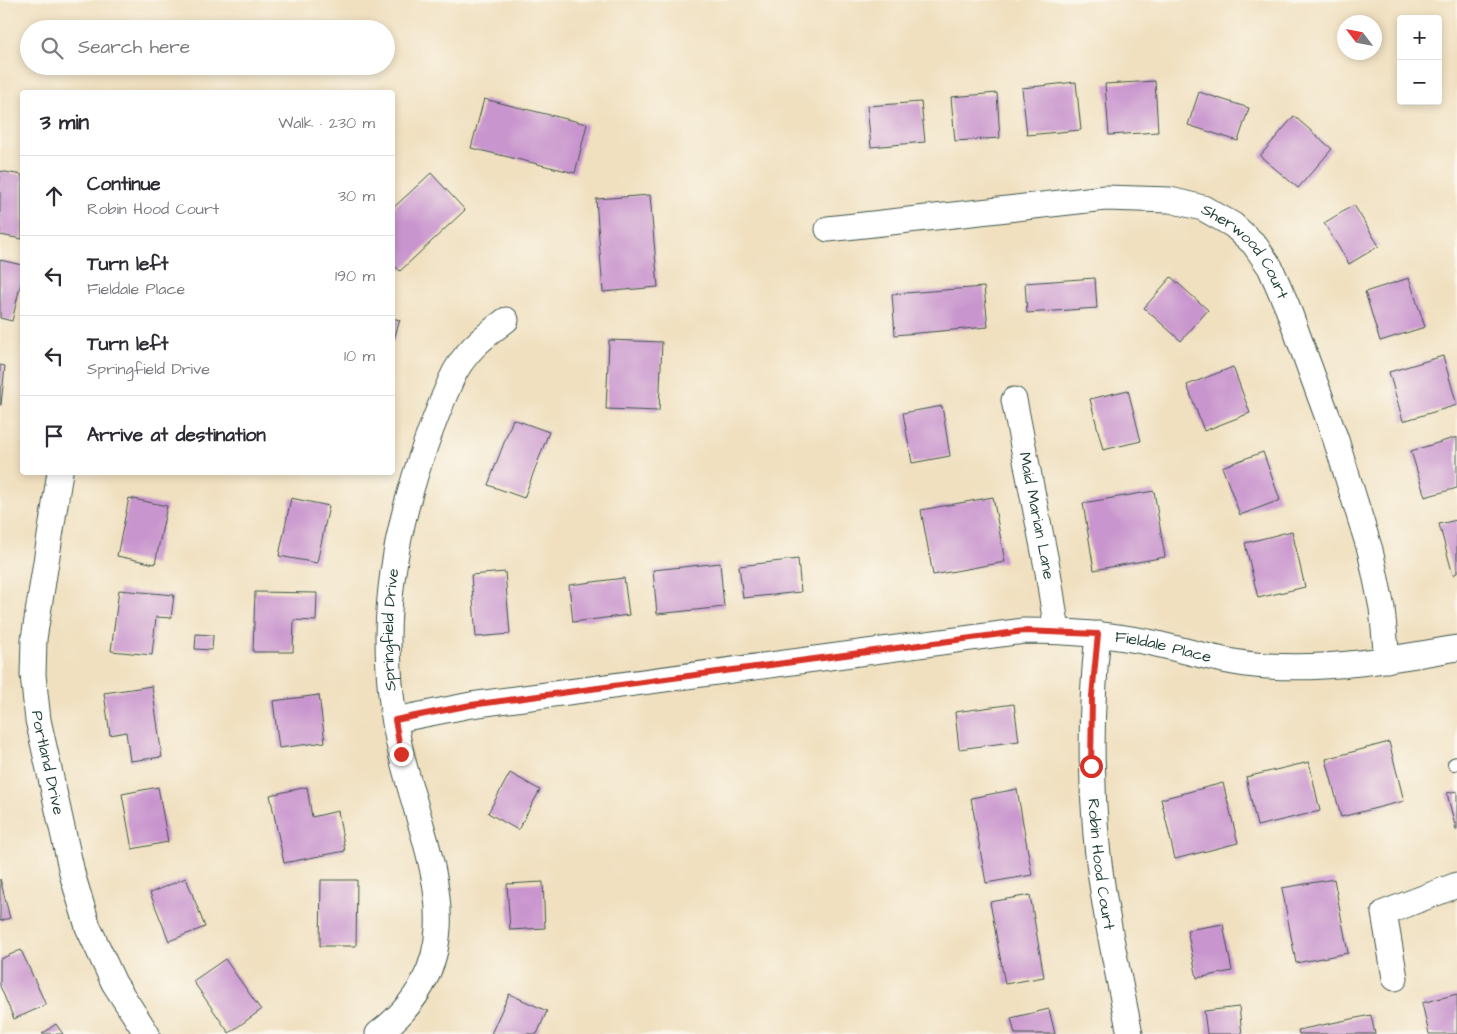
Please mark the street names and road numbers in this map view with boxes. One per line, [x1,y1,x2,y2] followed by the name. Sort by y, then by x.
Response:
[1197,198,1294,303] street label: Sherwood Court
[1014,450,1060,581] street label: Maid Marian Lane
[377,566,404,692] street label: Springfield Drive
[1114,626,1214,668] street label: Fieldale Place
[26,709,70,817] street label: Portland Drive
[1082,798,1120,932] street label: Robin Hood Court

